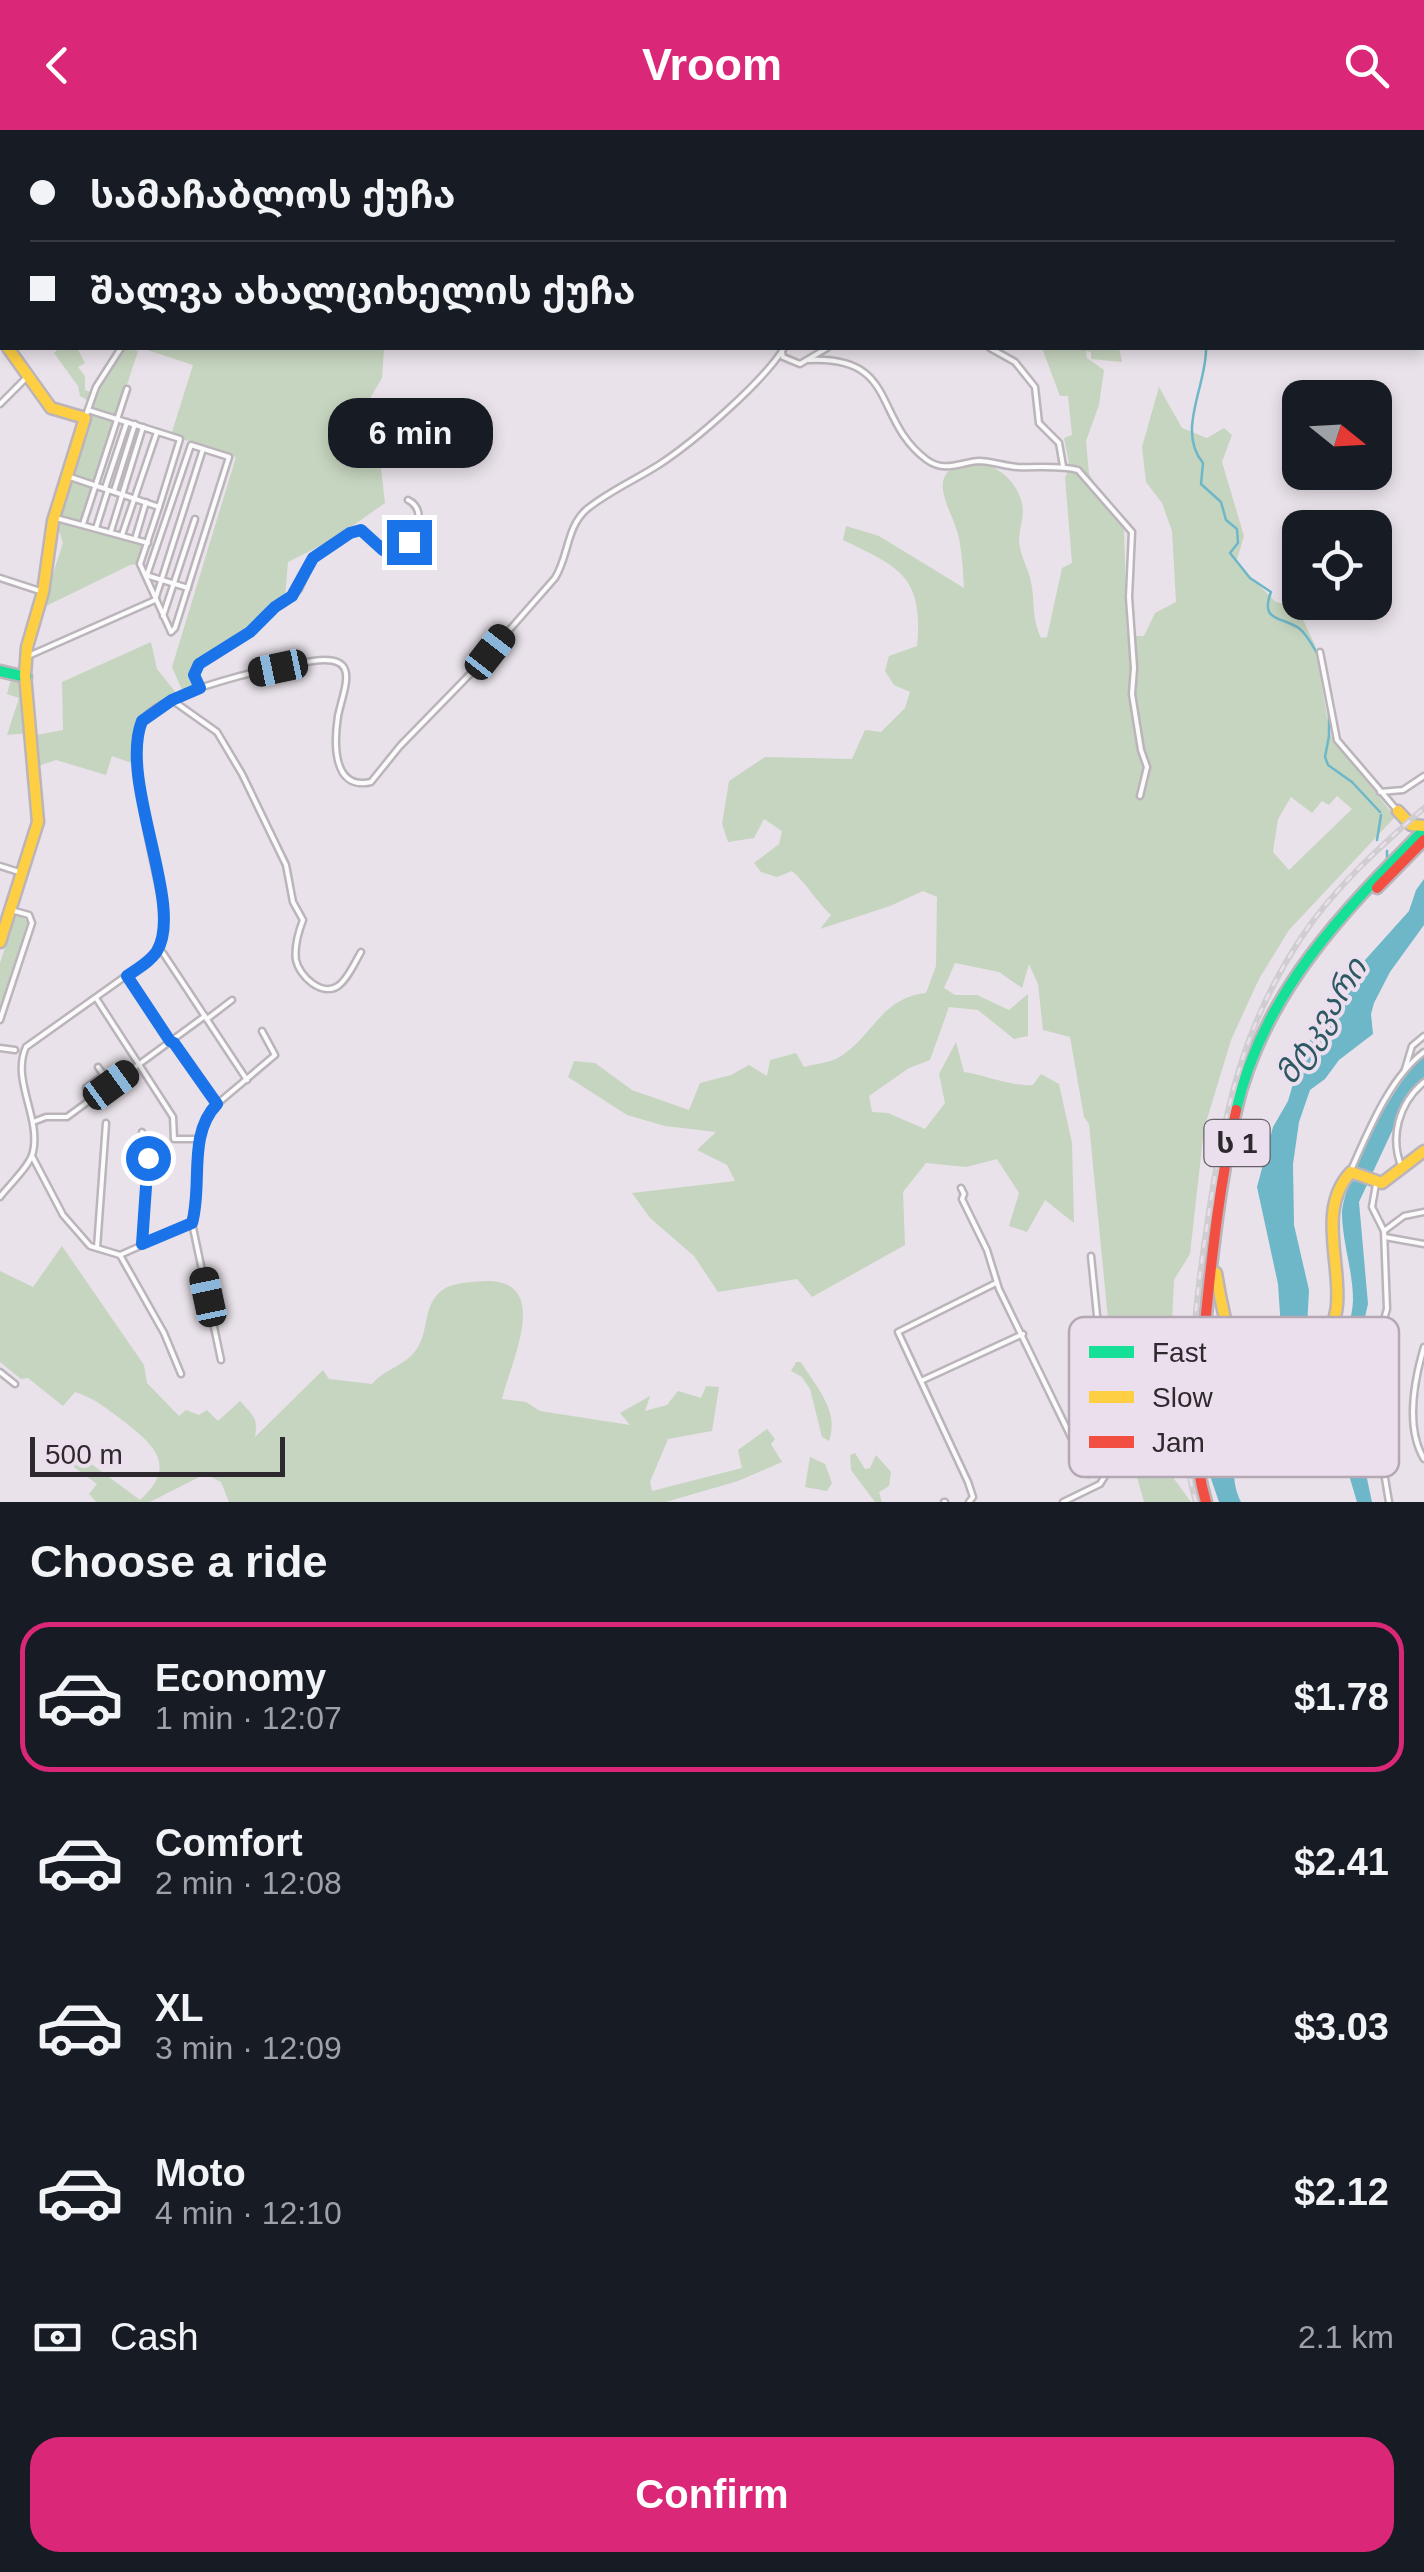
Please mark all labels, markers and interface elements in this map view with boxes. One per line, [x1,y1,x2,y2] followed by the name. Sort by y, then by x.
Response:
[30,38,85,93] icon: back
[1339,38,1394,93] icon: search
[642,39,782,90] text: Vroom
[90,174,455,216] text: სამაჩაბლოს ქუჩა
[90,270,636,312] text: შალვა ახალციხელის ქუჩა
[1282,380,1392,490] north arrow
[1282,380,1392,620] map controls
[326,397,492,467] callout: 6 min
[369,415,452,451] text: 6 min
[1282,510,1392,620] button: locate
[387,520,432,565] route end
[460,619,520,685] car
[246,647,310,689] car
[1268,950,1375,1091] water label: მტკვარი
[78,1055,144,1115] car
[1204,1120,1270,1166] road number: ს 1
[126,1136,171,1181] route start
[187,1265,229,1329] car
[1069,1317,1399,1477] legend
[1152,1337,1207,1368] text: Fast
[1152,1382,1213,1413] text: Slow
[1152,1427,1205,1458] text: Jam
[30,1432,285,1476] scale bar
[45,1439,123,1470] text: 500 m
[30,1536,328,1587] text: Choose a ride
[35,1652,125,1742] icon: car
[155,1657,326,1699] text: Economy
[1294,1676,1389,1718] text: $1.78
[155,1700,342,1736] text: 1 min · 12:07
[35,1817,125,1907] icon: car
[155,1822,303,1864] text: Comfort
[1294,1841,1389,1883] text: $2.41
[155,1865,342,1901] text: 2 min · 12:08
[35,1982,125,2072] icon: car
[155,1987,204,2029] text: XL
[1294,2006,1389,2048] text: $3.03
[155,2030,342,2066] text: 3 min · 12:09
[35,2147,125,2237] icon: car
[155,2152,246,2194] text: Moto
[1294,2171,1389,2213] text: $2.12
[155,2195,342,2231] text: 4 min · 12:10
[30,2310,85,2365] icon: cash
[110,2316,199,2358] text: Cash
[1298,2319,1394,2355] text: 2.1 km
[30,2437,1394,2552] button: Confirm

